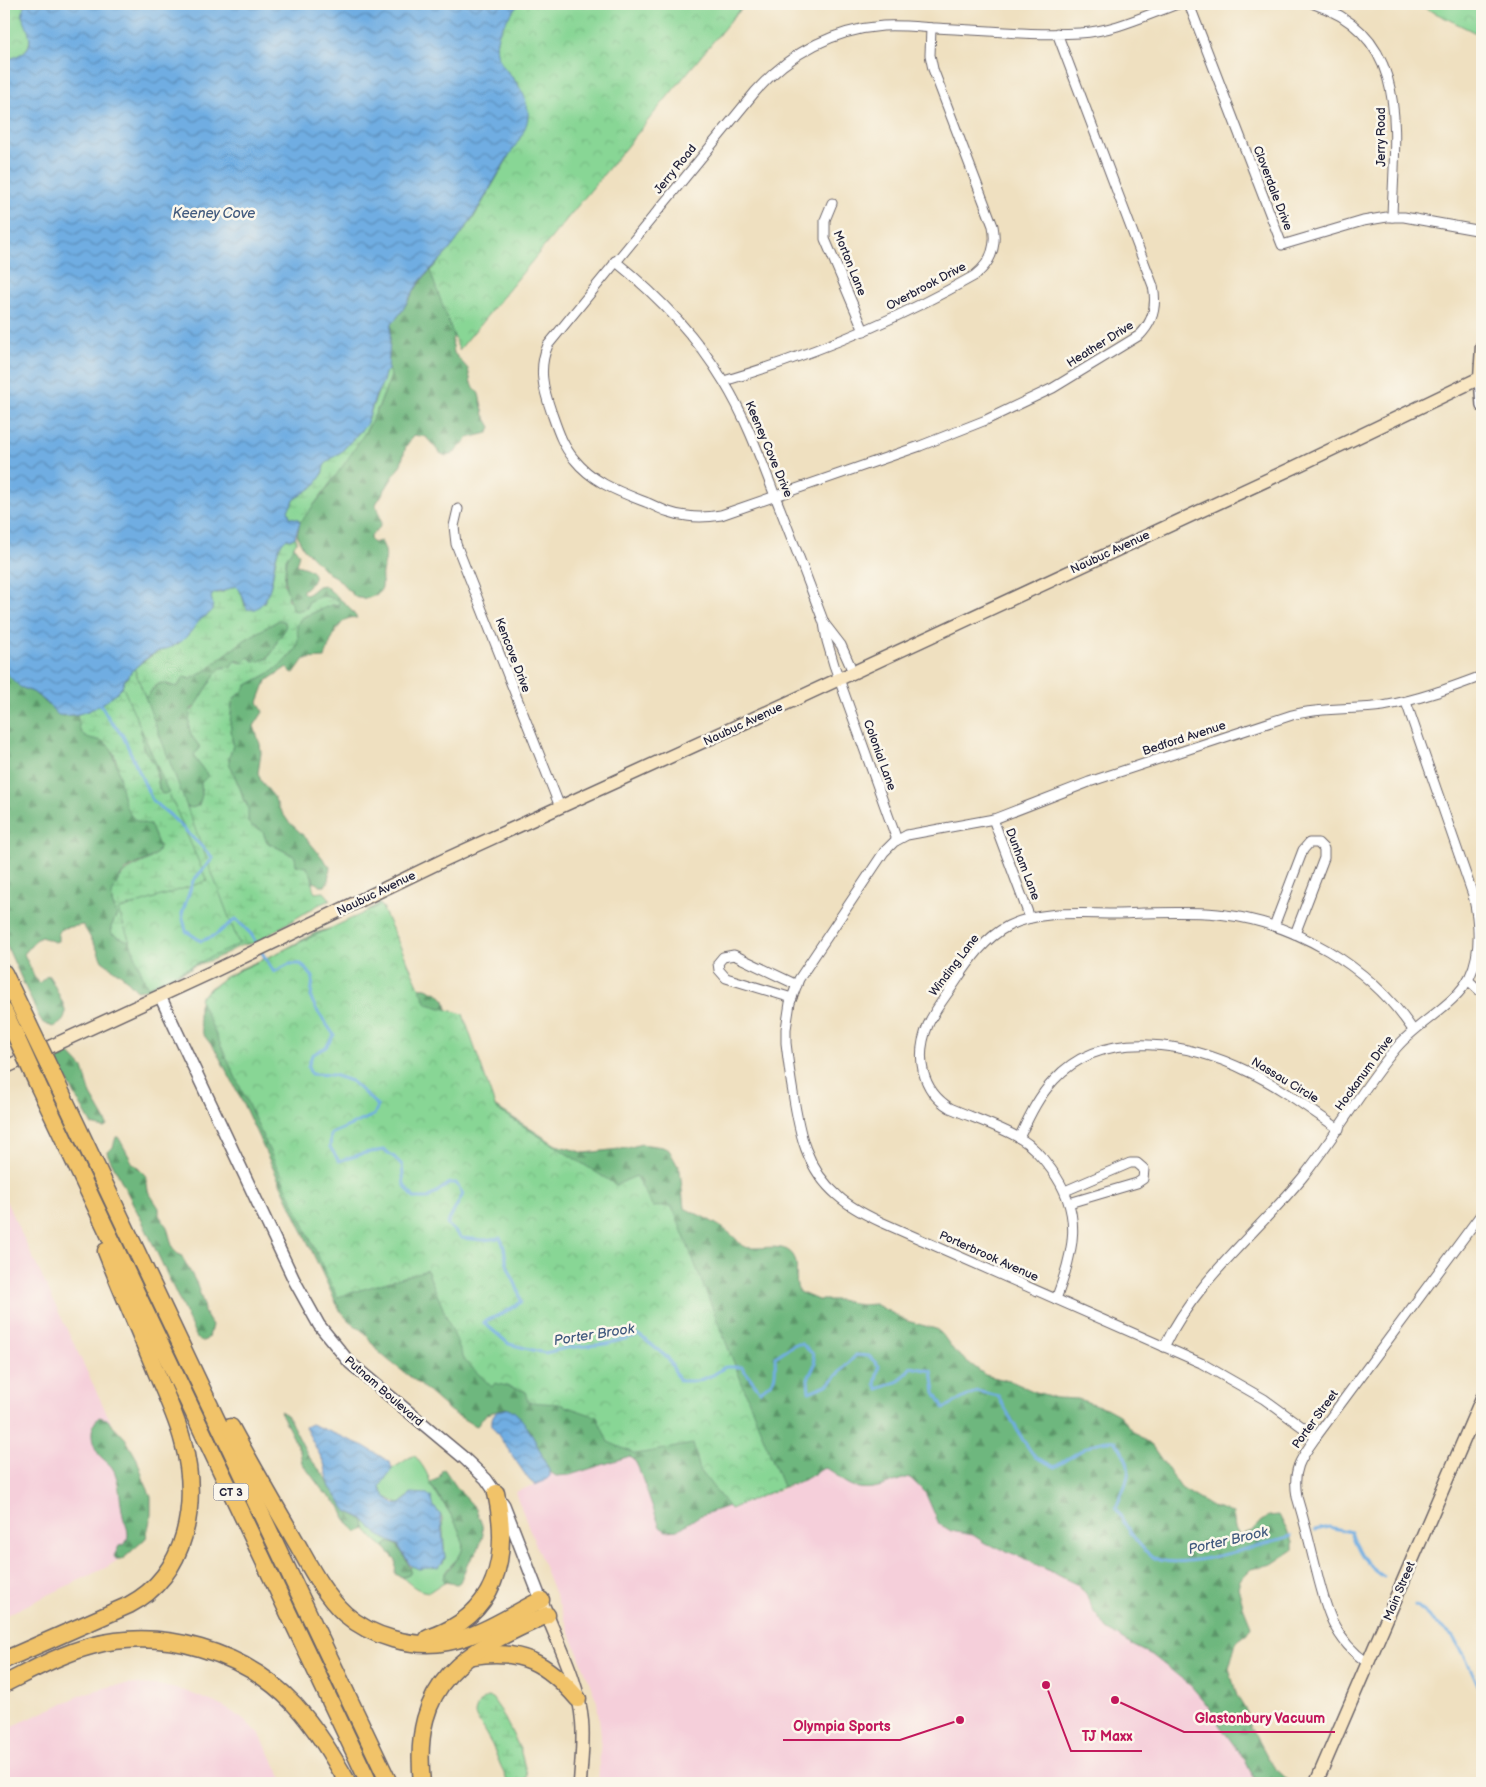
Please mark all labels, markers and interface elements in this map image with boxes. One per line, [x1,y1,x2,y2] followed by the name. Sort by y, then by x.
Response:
[1374,107,1389,167] street label: Jerry Road
[651,141,700,197] street label: Jerry Road
[1249,144,1296,233] street label: Cloverdale Drive
[173,205,255,222] water label: Keeney Cove
[830,228,869,298] street label: Morton Lane
[884,259,969,314] street label: Overbrook Drive
[1064,318,1136,371] street label: Heather Drive
[742,399,796,500] street label: Keeney Cove Drive
[1068,528,1152,577] street label: Naubuc Avenue
[491,616,534,695] street label: Kencove Drive
[701,700,785,749] street label: Naubuc Avenue
[860,718,899,793] street label: Colonial Lane
[1141,718,1228,759] street label: Bedford Avenue
[1002,826,1043,902] street label: Dunham Lane
[334,868,418,919] street label: Naubuc Avenue
[926,931,983,999] street label: Winding Lane
[1332,1033,1397,1114] street label: Hockanum Drive
[1248,1054,1321,1106] street label: Nassau Circle
[937,1228,1041,1285] street label: Porterbrook Avenue
[553,1320,637,1349] water label: Porter Brook
[341,1353,426,1430] street label: Putnam Boulevard
[1289,1387,1342,1452] street label: Porter Street
[214,1484,248,1500] road number: CT 3
[1187,1523,1271,1558] water label: Porter Brook
[1380,1559,1419,1623] street label: Main Street
[1184,1703,1335,1732] callout: Glastonbury Vacuum
[1195,1710,1325,1727] text: Glastonbury Vacuum
[783,1711,900,1740] callout: Olympia Sports
[793,1718,891,1735] text: Olympia Sports
[1071,1722,1142,1751] callout: TJ Maxx
[1082,1728,1133,1745] text: TJ Maxx

